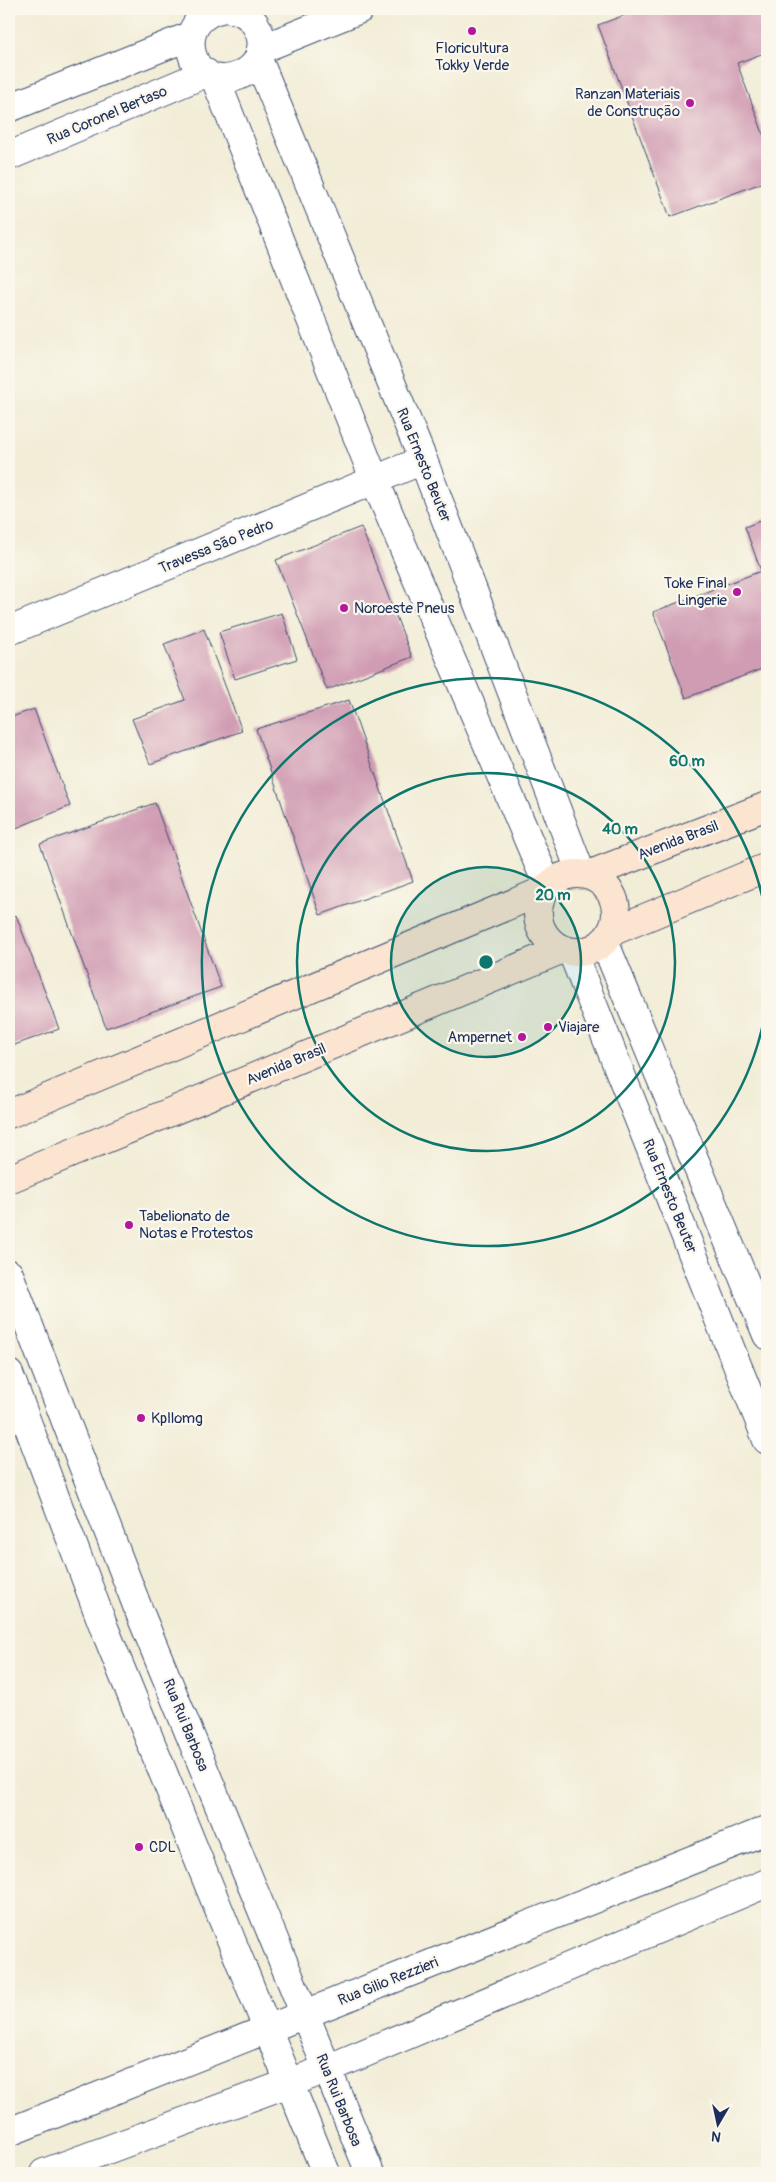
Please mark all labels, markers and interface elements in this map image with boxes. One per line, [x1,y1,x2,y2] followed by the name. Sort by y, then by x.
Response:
[466,25,478,37] marker: Floricultura Tokky Verde
[435,39,510,75] place label: Floricultura Tokky Verde
[44,82,170,149] street label: Rua Coronel Bertaso
[575,85,680,121] place label: Ranzan Materiais de Construção
[684,97,696,109] marker: Ranzan Materiais de Construção
[392,405,455,526] street label: Rua Ernesto Beuter
[156,515,276,578] street label: Travessa São Pedro
[664,574,728,610] place label: Toke Final Lingerie
[731,586,743,598] marker: Toke Final Lingerie
[354,599,455,618] place label: Noroeste Pneus
[338,602,350,614] marker: Noroeste Pneus
[669,752,705,771] text: 60 m
[635,816,721,865] street label: Avenida Brasil
[602,820,638,839] text: 40 m
[535,886,571,905] text: 20 m
[477,953,495,971] centre of rings
[558,1018,600,1037] place label: Viajare
[542,1021,554,1033] marker: Viajare
[447,1028,513,1047] place label: Ampernet
[516,1031,528,1043] marker: Ampernet
[243,1039,329,1090] street label: Avenida Brasil
[638,1136,701,1257] street label: Rua Ernesto Beuter
[139,1207,253,1243] place label: Tabelionato de Notas e Protestos
[123,1219,135,1231] marker: Tabelionato de Notas e Protestos
[151,1409,203,1428] place label: Kpllomg
[135,1412,147,1424] marker: Kpllomg
[158,1676,213,1774] street label: Rua Rui Barbosa
[149,1838,176,1857] place label: CDL
[133,1841,145,1853] marker: CDL
[335,1953,441,2010] street label: Rua Gilio Rezzieri
[311,2051,366,2149] street label: Rua Rui Barbosa
[694,2100,744,2150] north arrow
[710,2127,722,2145] text: N

